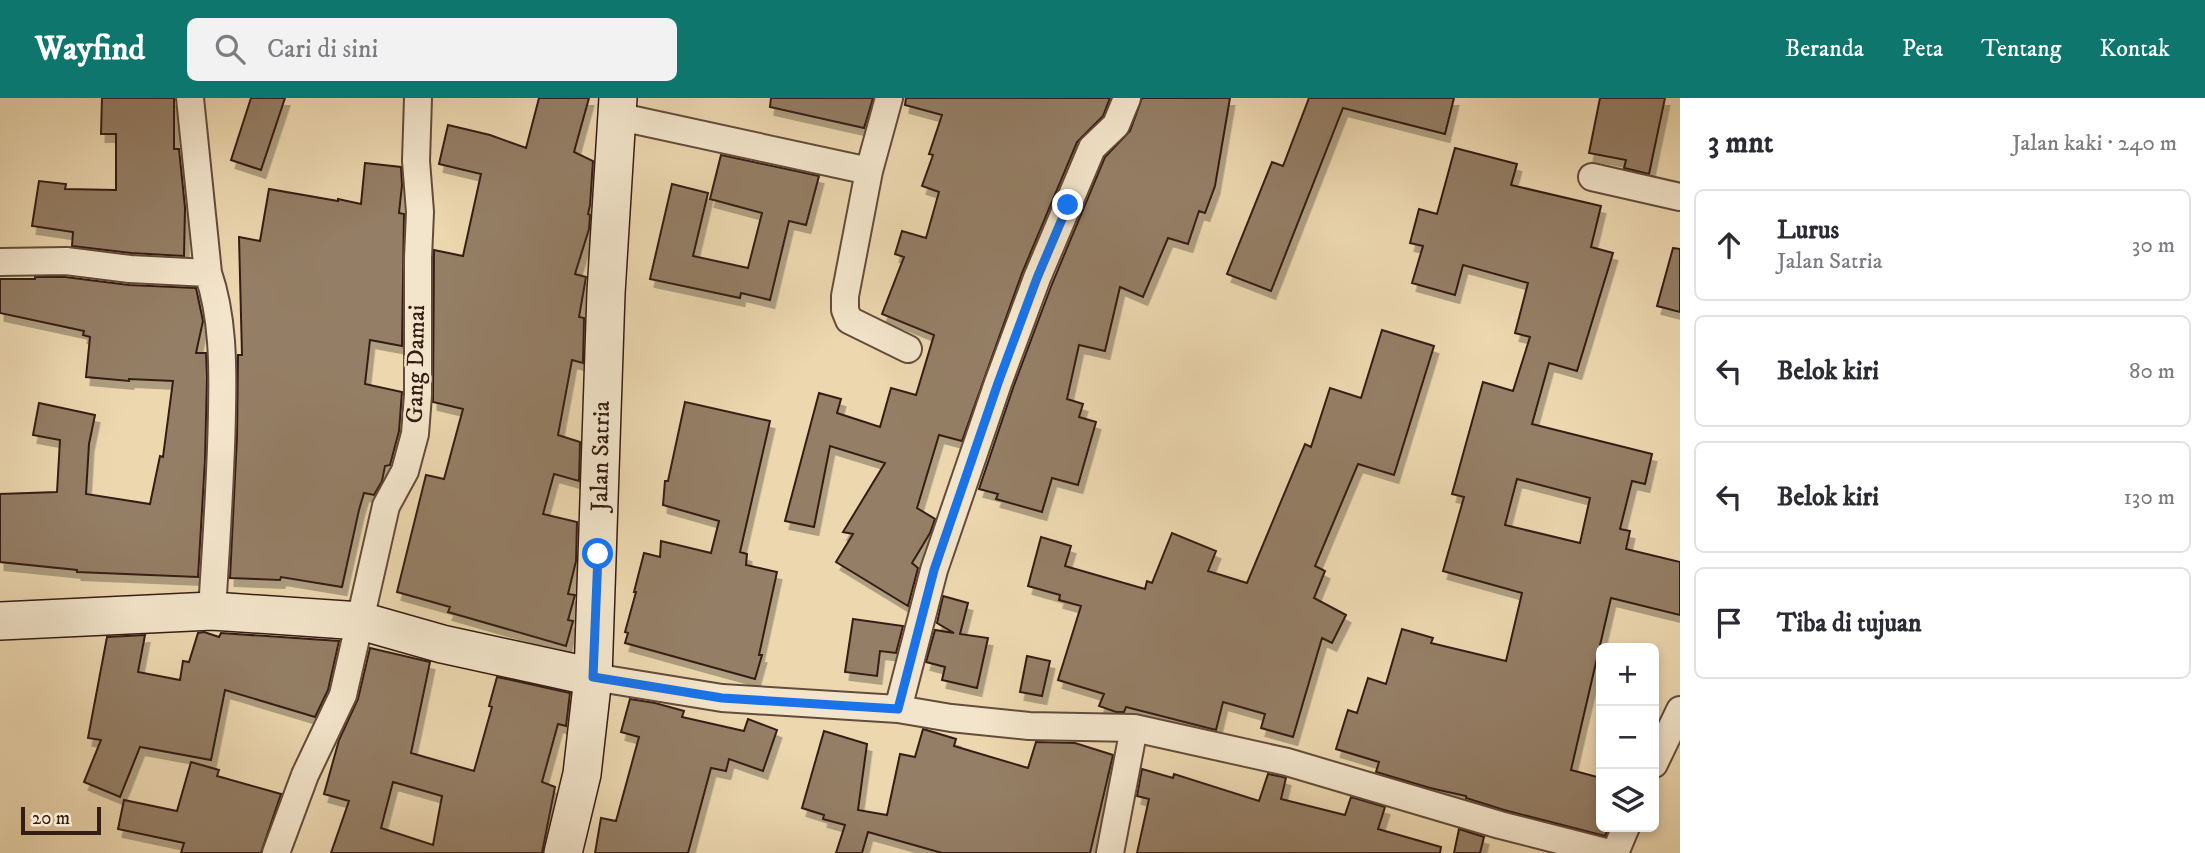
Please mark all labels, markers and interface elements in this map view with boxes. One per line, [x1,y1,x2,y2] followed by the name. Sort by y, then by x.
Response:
[187,18,677,81] search box
[35,29,145,70] text: Wayfind
[211,30,249,68] icon: search
[267,33,378,66] text: Cari di sini
[1785,34,1864,64] text: Beranda
[1902,34,1943,64] text: Peta
[1981,34,2062,64] text: Tentang
[2100,34,2170,64] text: Kontak
[1708,125,1773,162] text: 3 mnt
[2012,129,2177,158] text: Jalan kaki · 240 m
[1052,189,1083,220] route end
[1777,214,1839,247] text: Lurus
[1710,226,1748,264] icon: ahead
[2132,231,2175,260] text: 30 m
[1777,247,1883,276] text: Jalan Satria
[400,304,432,424] street label: Gang Damai
[1710,352,1748,390] icon: left
[1777,355,1879,388] text: Belok kiri
[2129,357,2175,386] text: 80 m
[585,400,617,513] street label: Jalan Satria
[1710,478,1748,516] icon: left
[1777,481,1879,514] text: Belok kiri
[2123,483,2175,512] text: 130 m
[582,538,613,569] route start
[1710,604,1748,642] icon: arrive
[1777,607,1922,640] text: Tiba di tujuan
[1596,643,1659,832] map controls
[1596,643,1659,706] button: +
[1596,706,1659,769] button: −
[1596,769,1659,832] button: layers
[21,804,102,836] scale bar
[32,807,70,830] text: 20 m

